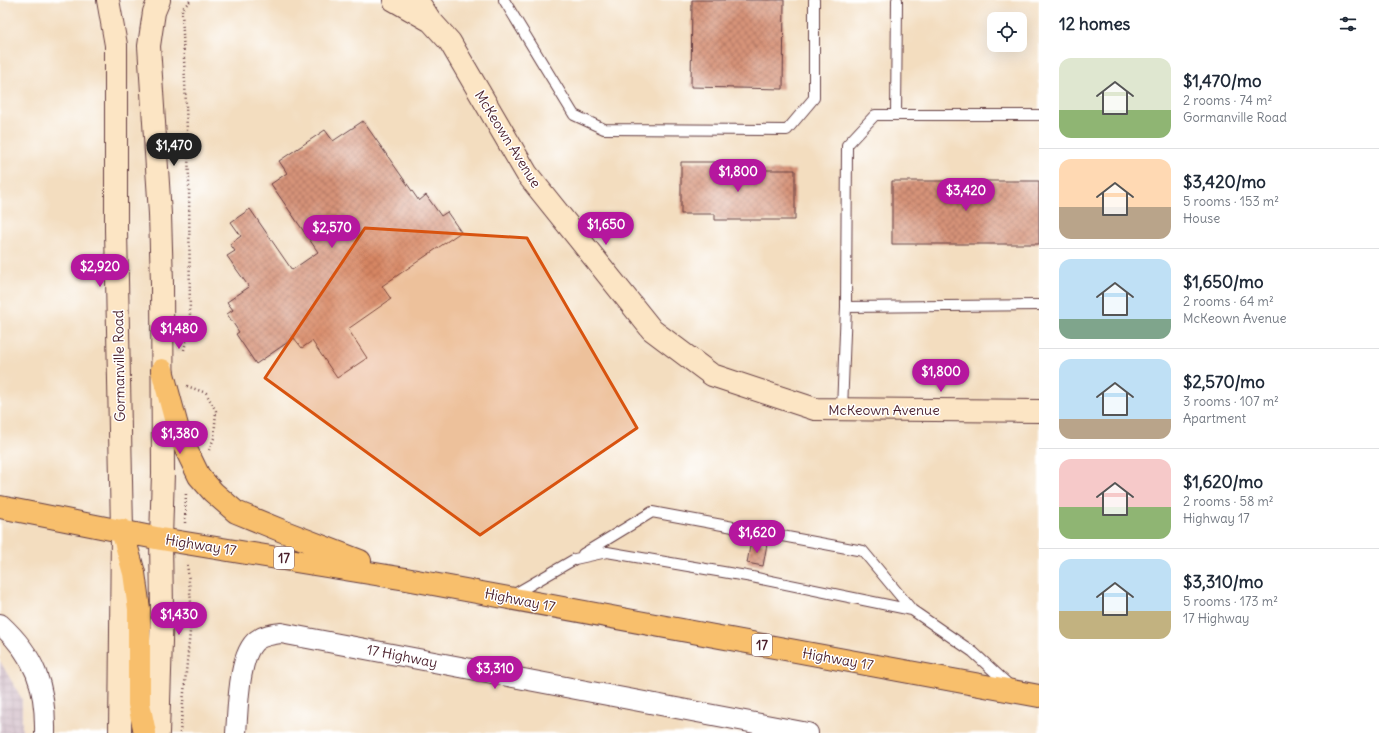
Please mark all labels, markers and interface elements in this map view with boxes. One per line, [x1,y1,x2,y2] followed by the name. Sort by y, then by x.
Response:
[987,12,1027,52] map controls
[987,12,1027,52] button: locate
[1059,13,1130,35] text: 12 homes
[1337,13,1359,35] icon: filters
[1183,70,1262,92] text: $1,470/mo
[1091,74,1139,122] icon: home
[471,87,545,191] street label: McKeown Avenue
[1183,92,1272,109] text: 2 rooms · 74 m²
[1183,109,1287,126] text: Gormanville Road
[141,133,207,167] pin: $1,470
[156,137,192,154] text: $1,470
[705,159,771,193] pin: $1,800
[718,163,758,180] text: $1,800
[1183,171,1266,193] text: $3,420/mo
[1091,175,1139,223] icon: home
[933,178,999,212] pin: $3,420
[946,182,986,199] text: $3,420
[1183,193,1279,210] text: 5 rooms · 153 m²
[1183,210,1220,227] text: House
[573,212,639,246] pin: $1,650
[299,215,365,249] pin: $2,570
[587,216,625,233] text: $1,650
[312,219,352,236] text: $2,570
[67,254,133,288] pin: $2,920
[80,258,120,275] text: $2,920
[1183,271,1263,293] text: $1,650/mo
[1091,275,1139,323] icon: home
[1183,293,1274,310] text: 2 rooms · 64 m²
[109,310,129,422] street label: Gormanville Road
[1183,310,1287,327] text: McKeown Avenue
[146,316,212,350] pin: $1,480
[160,320,198,337] text: $1,480
[908,359,974,393] pin: $1,800
[921,363,961,380] text: $1,800
[1183,371,1265,393] text: $2,570/mo
[1091,375,1139,423] icon: home
[1183,393,1279,410] text: 3 rooms · 107 m²
[828,401,940,419] street label: McKeown Avenue
[1183,410,1246,427] text: Apartment
[147,421,213,455] pin: $1,380
[161,425,199,442] text: $1,380
[1183,471,1263,493] text: $1,620/mo
[1091,475,1139,523] icon: home
[1183,493,1274,510] text: 2 rooms · 58 m²
[1183,510,1250,527] text: Highway 17
[724,520,790,554] pin: $1,620
[738,524,776,541] text: $1,620
[164,531,238,560] street label: Highway 17
[274,547,294,569] road number: 17
[1183,571,1263,593] text: $3,310/mo
[1091,575,1139,623] icon: home
[483,584,557,616] street label: Highway 17
[1183,593,1278,610] text: 5 rooms · 173 m²
[146,602,212,636] pin: $1,430
[160,606,198,623] text: $1,430
[1183,610,1250,627] text: 17 Highway
[752,634,772,656] road number: 17
[365,640,439,672] street label: 17 Highway
[801,644,875,674] street label: Highway 17
[462,656,528,690] pin: $3,310
[476,660,514,677] text: $3,310

